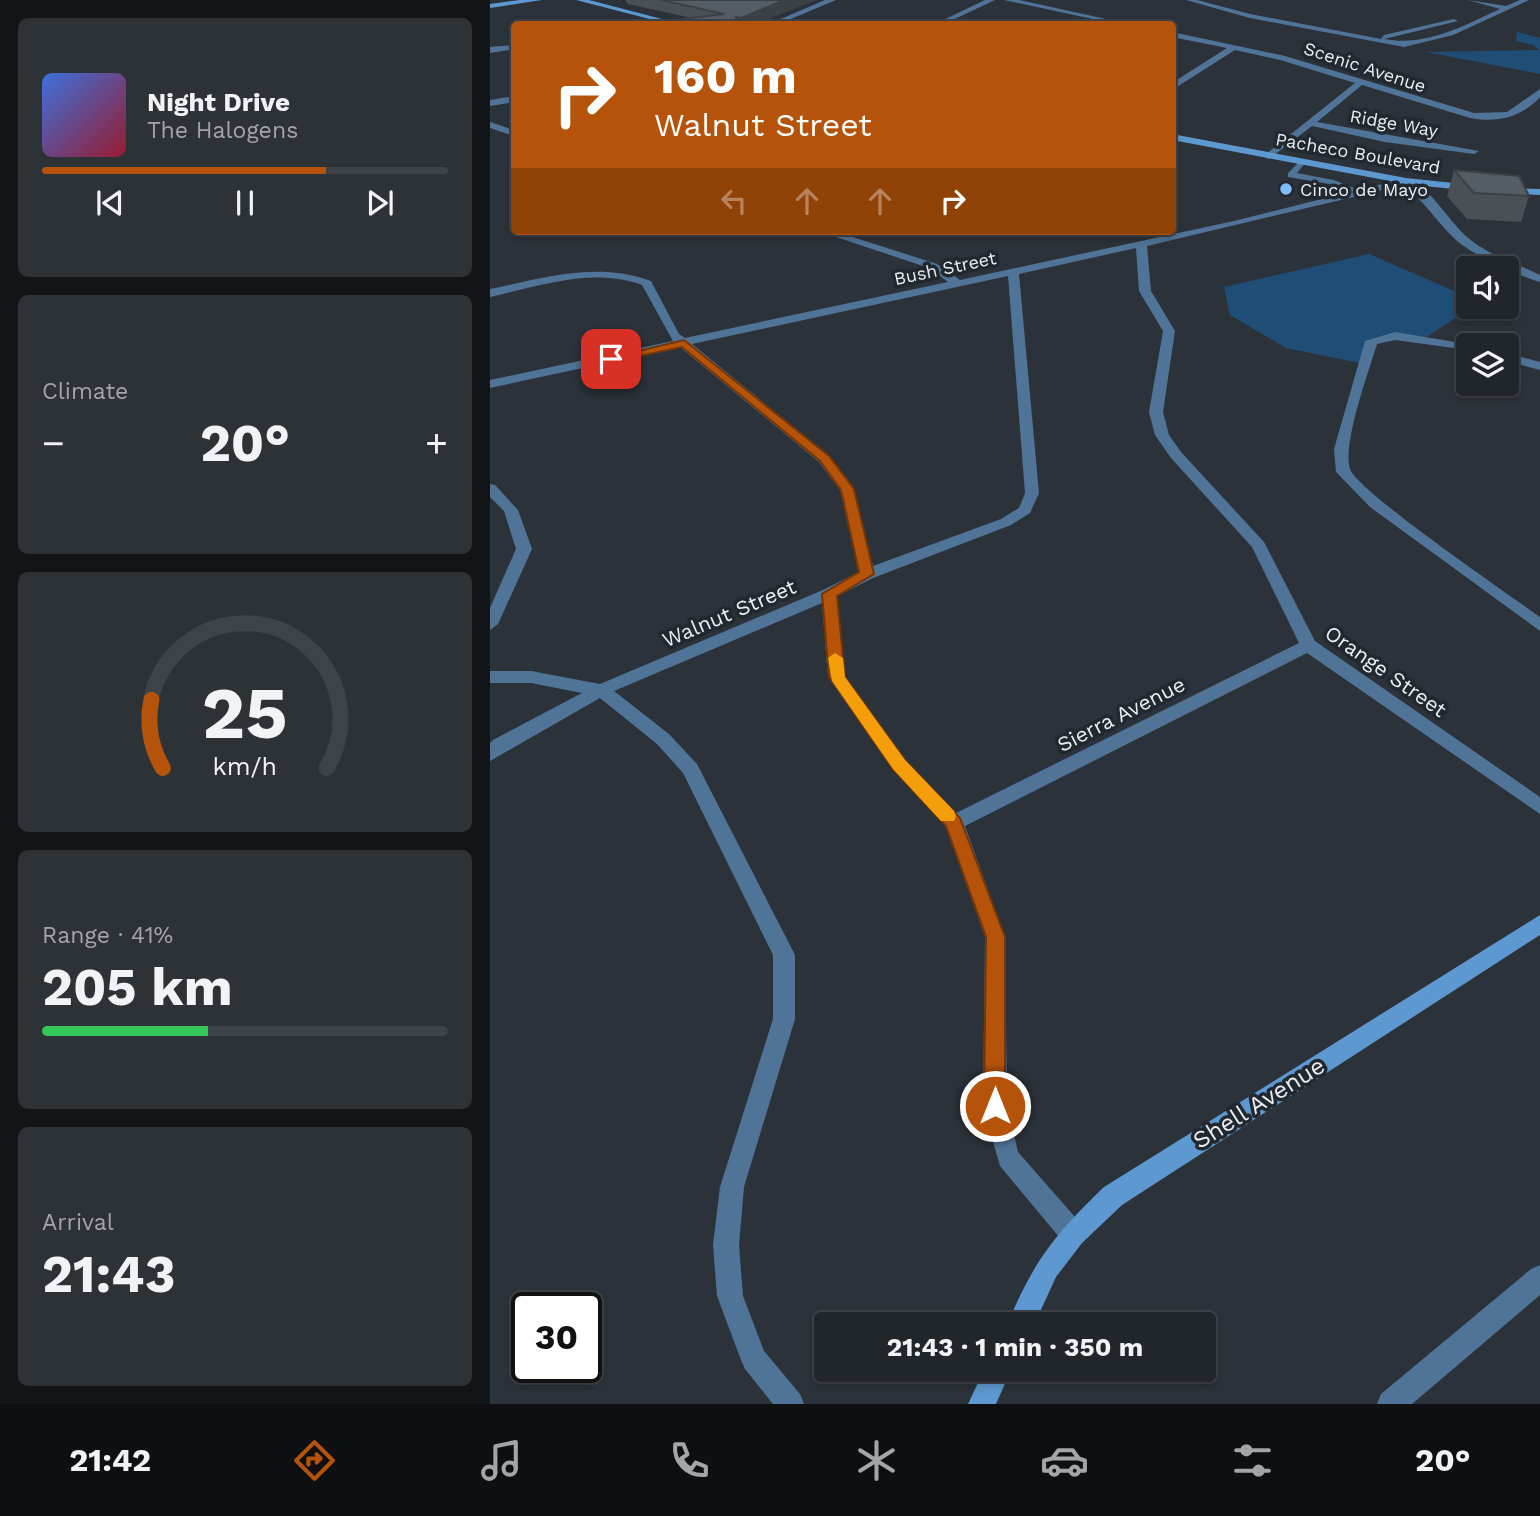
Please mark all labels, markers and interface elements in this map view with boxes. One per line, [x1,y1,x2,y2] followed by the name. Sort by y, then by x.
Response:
[1301,37,1429,97] street label: Scenic Avenue
[654,47,797,105] text: 160 m
[539,49,630,140] icon: right
[147,87,290,117] text: Night Drive
[1348,105,1440,141] street label: Ridge Way
[654,106,872,144] text: Walnut Street
[147,117,298,144] text: The Halogens
[1274,128,1442,178] street label: Pacheco Boulevard
[1300,179,1428,200] place label: Cinco de Mayo
[1278,181,1294,197] marker: Cinco de Mayo
[715,182,753,220] icon: left
[788,182,826,220] icon: ahead
[861,182,899,220] icon: ahead
[934,182,972,220] icon: right
[91,184,129,222] icon: previous
[226,184,264,222] icon: pause
[361,184,399,222] icon: next
[892,247,998,289] street label: Bush Street
[1456,256,1519,396] map controls
[1456,256,1519,319] button: sound
[581,329,641,389] pin
[1456,333,1519,396] button: layers
[592,340,630,378] icon: arrive
[42,378,128,405] text: Climate
[200,413,290,474] text: 20°
[42,421,65,465] text: −
[425,421,448,465] text: +
[658,574,800,652] street label: Walnut Street
[1320,620,1452,722] street label: Orange Street
[202,670,288,756] text: 25
[1053,671,1189,757] street label: Sierra Avenue
[213,752,277,781] text: km/h
[42,922,173,949] text: Range · 41%
[42,957,233,1018] text: 205 km
[1188,1051,1330,1155] street label: Shell Avenue
[958,1069,1032,1143] position arrow
[42,1209,114,1236] text: Arrival
[42,1244,176,1305] text: 21:43
[511,1292,602,1383] speed limit sign: 30
[887,1332,1143,1362] text: 21:43 · 1 min · 350 m
[290,1436,339,1485] icon: directions
[477,1436,526,1485] icon: music
[665,1436,714,1485] icon: phone
[852,1436,901,1485] icon: climate
[1040,1436,1089,1485] icon: car
[1228,1436,1277,1485] icon: filters
[69,1441,151,1479] text: 21:42
[1415,1441,1471,1479] text: 20°

